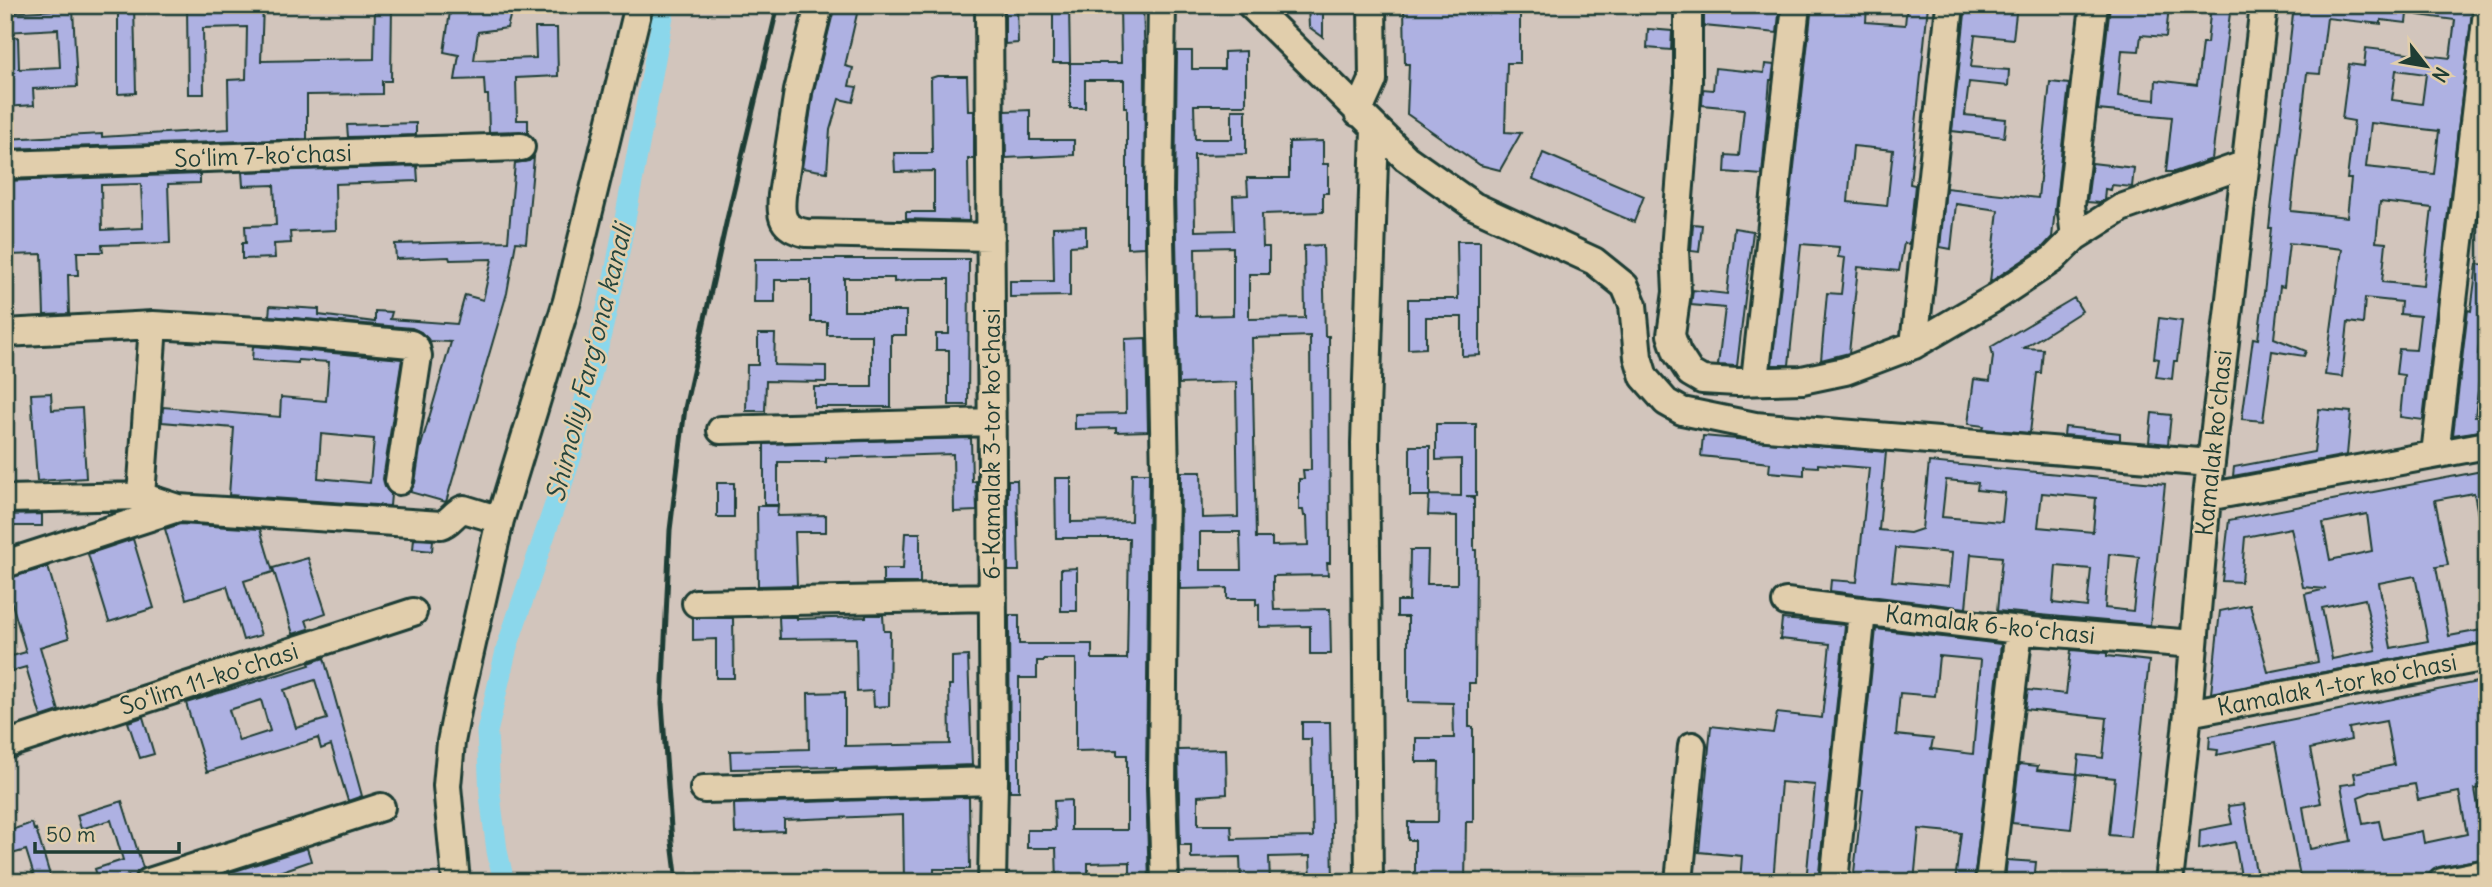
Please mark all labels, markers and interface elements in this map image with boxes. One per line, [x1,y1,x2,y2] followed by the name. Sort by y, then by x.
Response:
[2390,32,2460,102] north arrow
[2427,63,2454,87] text: N
[174,137,352,173] street label: Soʻlim 7-koʻchasi
[538,218,640,505] water label: Shimoliy Fargʻona kanali
[976,308,1006,580] street label: 6-Kamalak 3-tor koʻchasi
[2188,348,2238,538] street label: Kamalak koʻchasi
[1884,598,2097,650] street label: Kamalak 6-koʻchasi
[116,635,302,721] street label: Soʻlim 11-koʻchasi
[2214,646,2459,722] street label: Kamalak 1-tor koʻchasi
[35,810,178,854] scale bar
[46,821,95,848] text: 50 m

